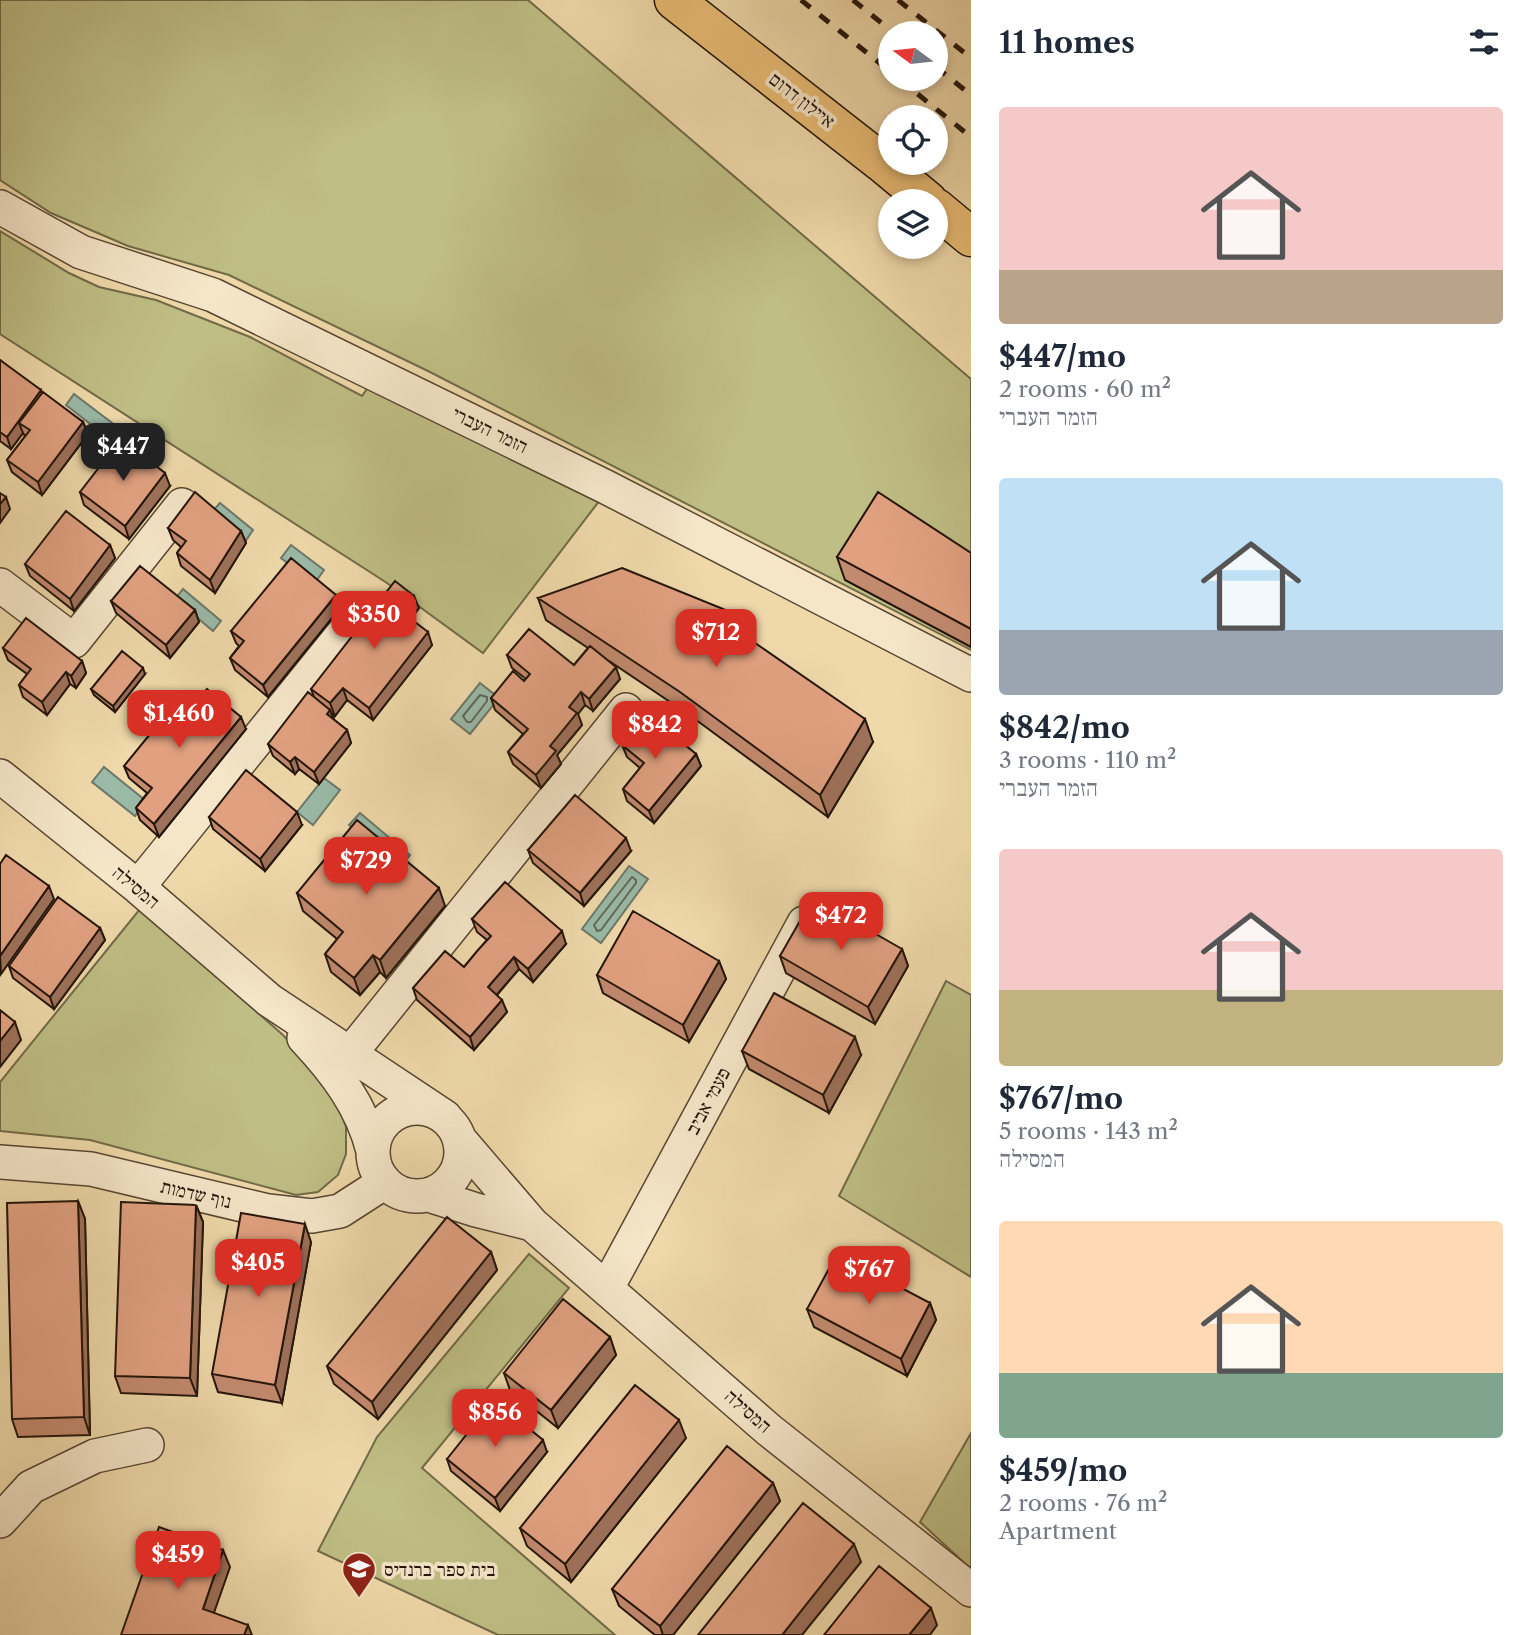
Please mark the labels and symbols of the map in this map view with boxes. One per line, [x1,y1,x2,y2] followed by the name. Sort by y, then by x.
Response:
[878,21,948,91] north arrow
[765,67,839,133] street label: איילון דרום
[448,402,532,458] street label: הזמר העברי
[82,424,164,483] pin: $447
[333,592,415,651] pin: $350
[675,610,757,669] pin: $712
[122,690,236,750] pin: $1,460
[614,702,696,761] pin: $842
[325,838,407,897] pin: $729
[108,861,164,913] street label: המסילה
[800,892,882,952] pin: $472
[681,1064,735,1138] street label: פעמי אביב
[158,1175,234,1213] street label: נוף שדמות
[217,1240,299,1299] pin: $405
[828,1246,910,1306] pin: $767
[720,1384,776,1438] street label: המסילה
[454,1390,536,1449] pin: $856
[137,1532,219,1591] pin: $459
[340,1550,378,1599] school or university icon: בית ספר ברנדיס
[384,1558,495,1581] place label: בית ספר ברנדיס

